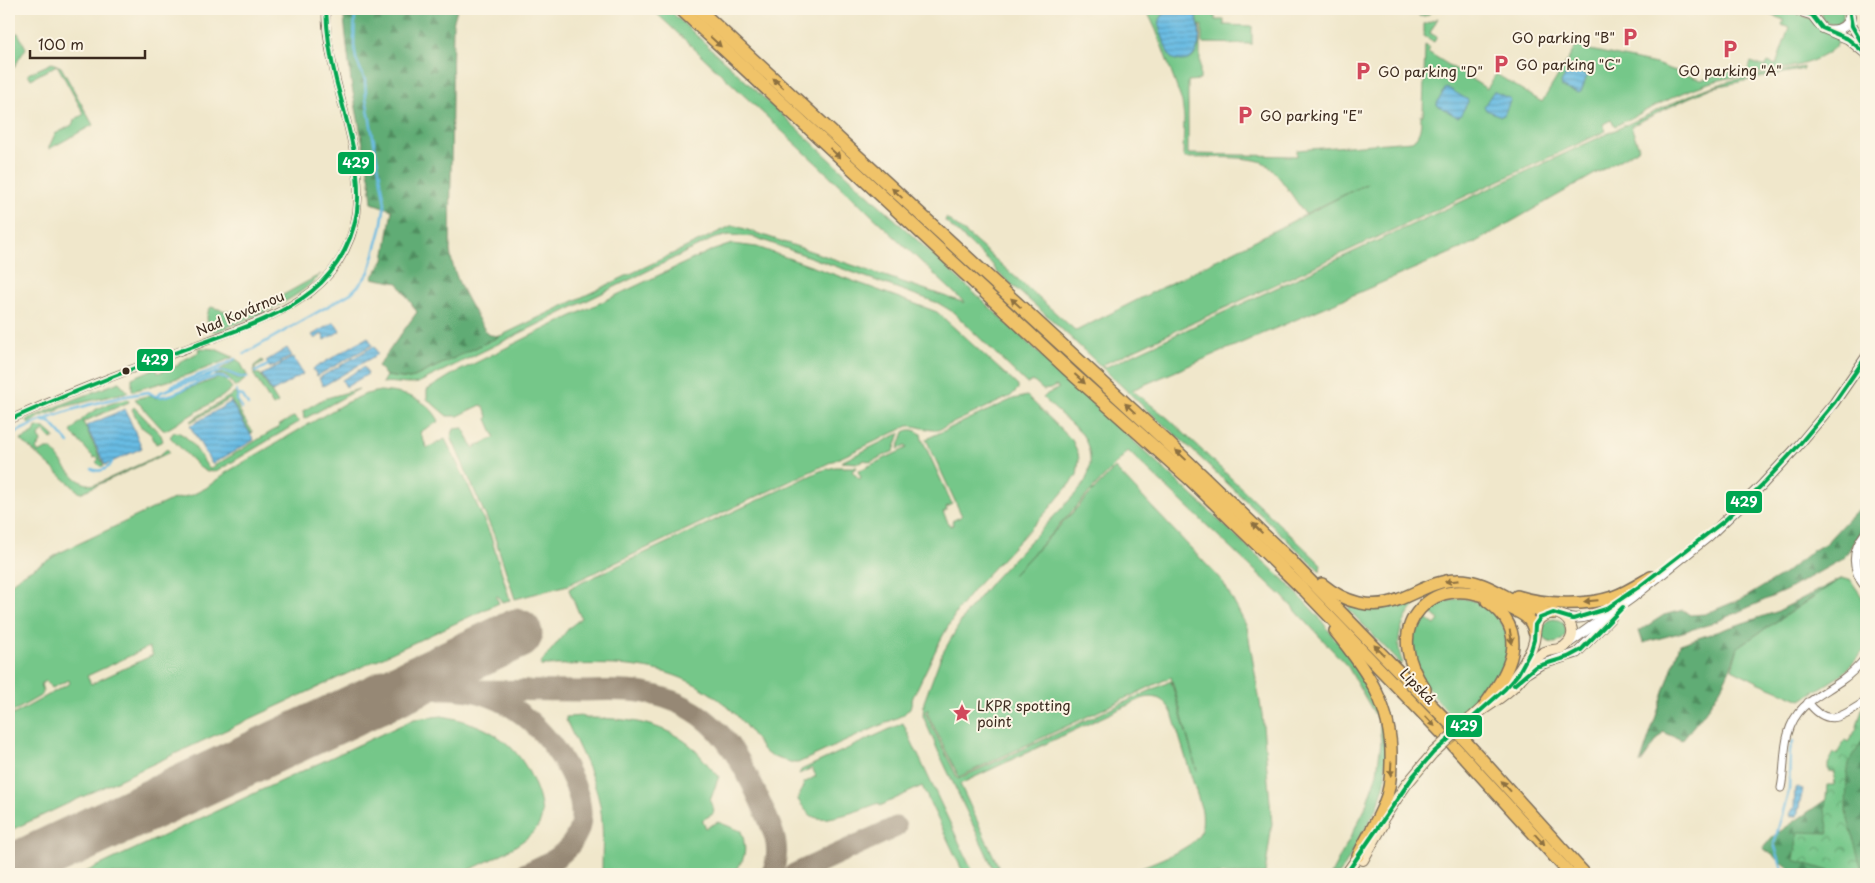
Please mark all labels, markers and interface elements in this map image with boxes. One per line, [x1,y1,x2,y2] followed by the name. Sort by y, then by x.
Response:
[1619,26,1641,48] parking icon: GO parking "B"
[1512,27,1615,48] place label: GO parking "B"
[30,28,145,60] scale bar
[38,32,84,55] text: 100 m
[710,36,722,48] one-way arrow
[1719,38,1741,60] parking icon: GO parking "A"
[1490,53,1512,75] parking icon: GO parking "C"
[1516,54,1621,75] place label: GO parking "C"
[1352,60,1374,82] parking icon: GO parking "D"
[1678,60,1782,81] place label: GO parking "A"
[1378,61,1483,82] place label: GO parking "D"
[772,77,784,89] one-way arrow
[1234,104,1256,126] parking icon: GO parking "E"
[1260,105,1363,126] place label: GO parking "E"
[829,147,842,158] one-way arrow
[337,151,375,175] line badge: 429
[342,152,370,173] text: 429
[891,187,903,199] one-way arrow
[193,285,287,341] street label: Nad Kovárnou
[1011,297,1023,309] one-way arrow
[136,348,174,372] line badge: 429
[141,349,169,370] text: 429
[121,366,131,376] unlabelled marker
[1073,373,1085,385] one-way arrow
[1125,402,1137,414] one-way arrow
[1176,449,1188,461] one-way arrow
[1725,490,1763,514] line badge: 429
[1730,491,1758,512] text: 429
[1251,522,1263,534] one-way arrow
[1444,577,1460,585] one-way arrow
[1582,597,1598,605] one-way arrow
[1508,630,1516,646] one-way arrow
[1373,644,1385,656] one-way arrow
[1395,663,1441,709] street label: Lipská
[977,695,1071,732] place label: LKPR spotting point
[951,702,973,724] place icon: LKPR spotting point
[1424,714,1436,726] one-way arrow
[1445,714,1483,738] line badge: 429
[1450,715,1478,736] text: 429
[1386,761,1394,777] one-way arrow
[1500,780,1512,792] one-way arrow
[1534,834,1546,846] one-way arrow

